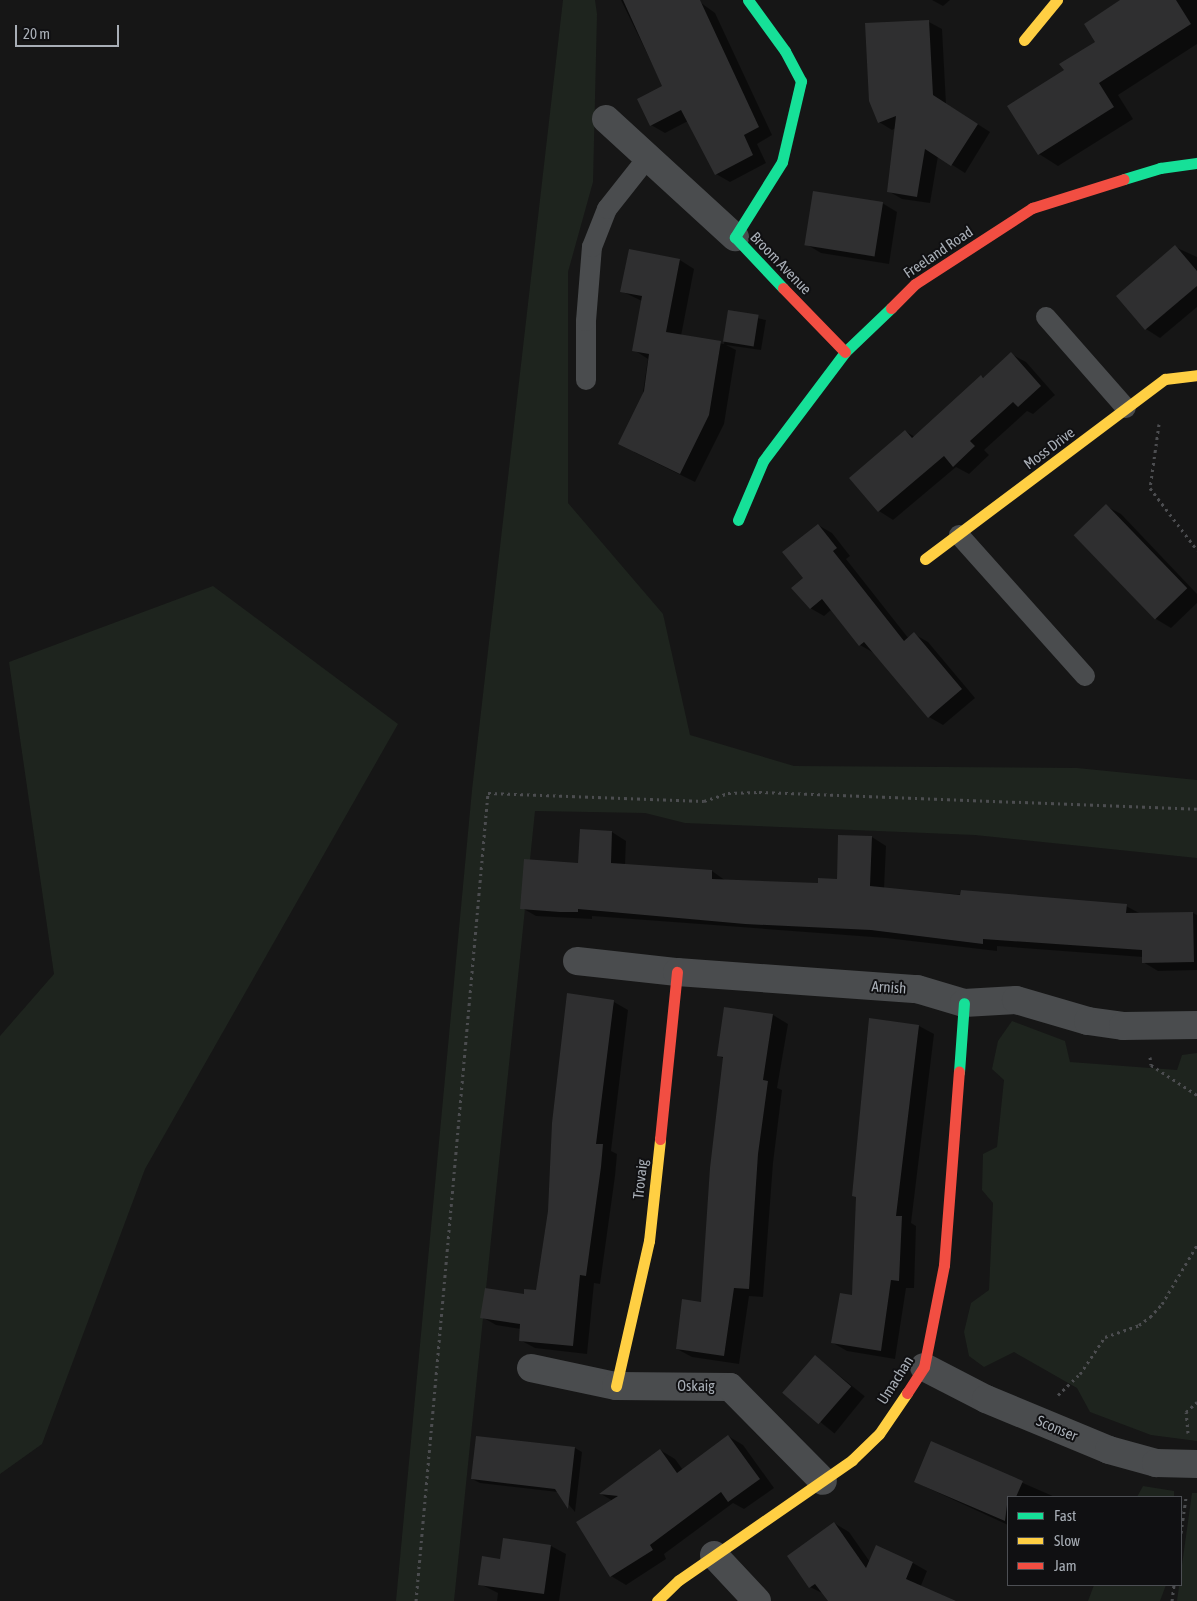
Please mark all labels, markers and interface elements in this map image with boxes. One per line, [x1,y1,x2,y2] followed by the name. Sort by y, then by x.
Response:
[18,15,121,47] scale bar
[23,25,50,42] text: 20 m
[900,222,976,282] street label: Freeland Road
[747,228,815,298] street label: Broom Avenue
[1020,423,1078,473] street label: Moss Drive
[871,977,907,997] street label: Arnish
[629,1158,651,1200] street label: Trovaig
[873,1352,917,1408] street label: Umachan
[677,1377,715,1395] street label: Oskaig
[1034,1411,1080,1445] street label: Sconser
[1007,1496,1182,1586] legend
[1054,1507,1076,1524] text: Fast
[1054,1532,1080,1549] text: Slow
[1054,1557,1077,1574] text: Jam

